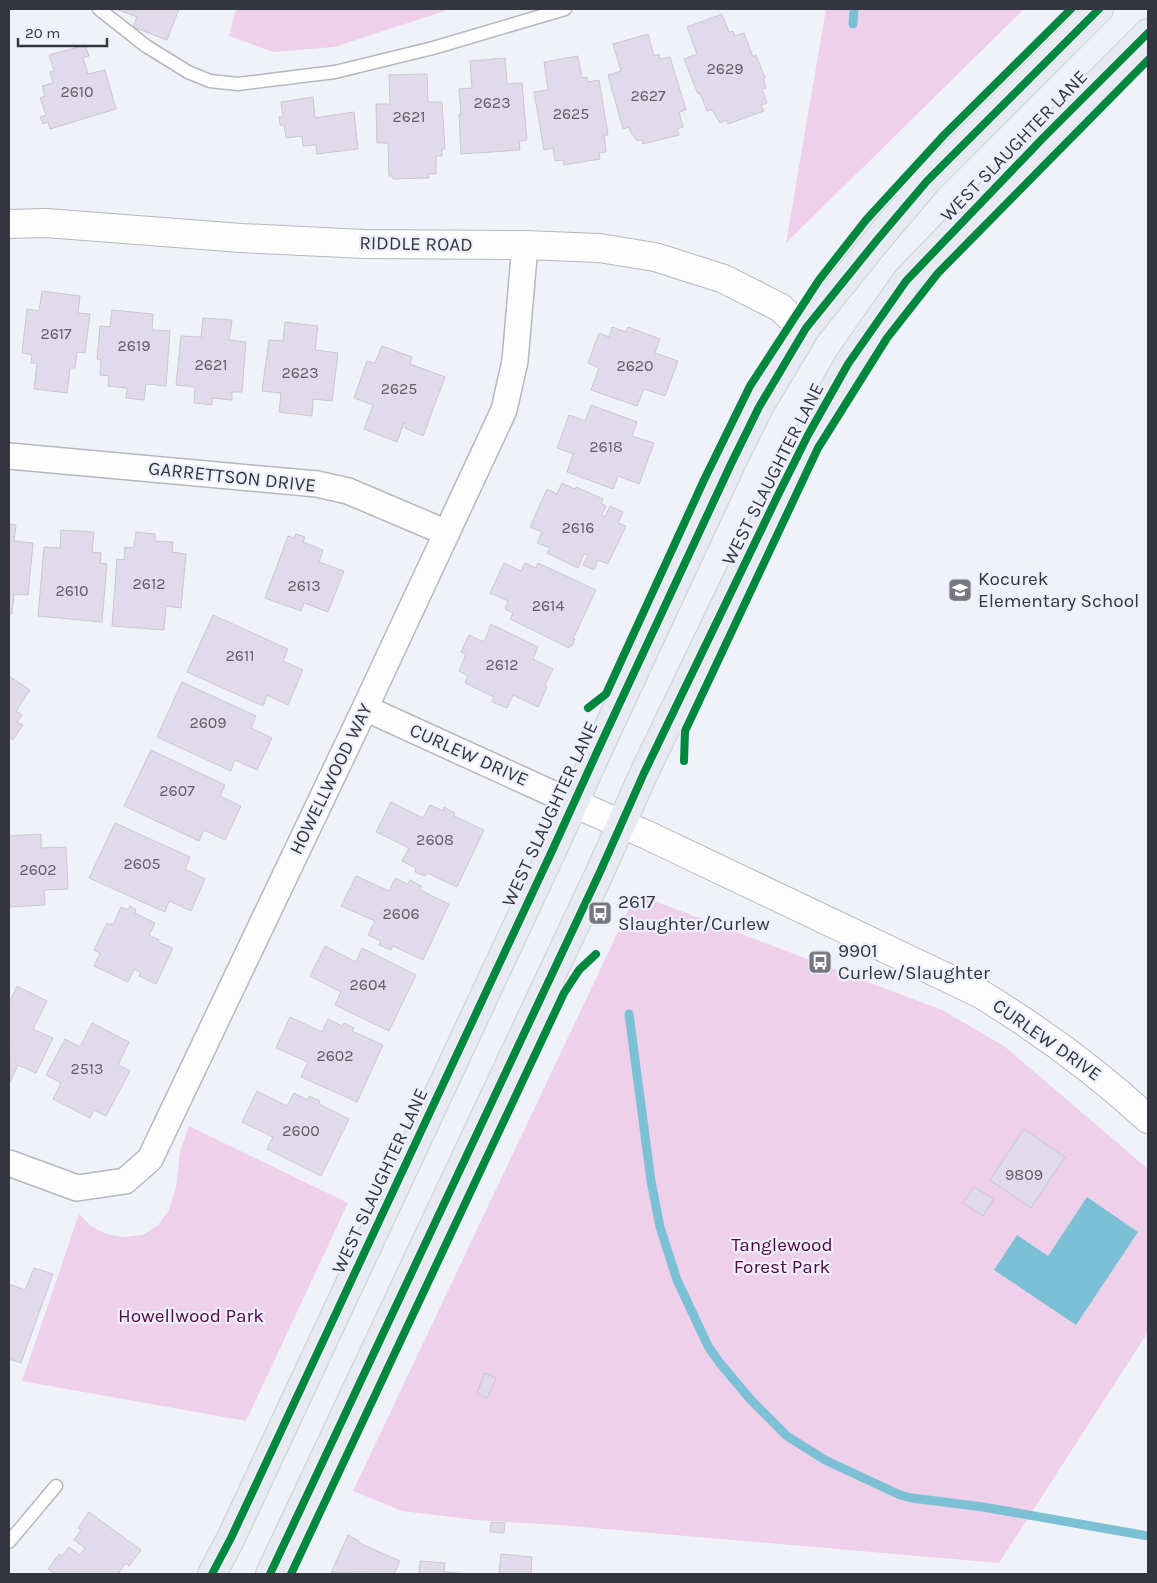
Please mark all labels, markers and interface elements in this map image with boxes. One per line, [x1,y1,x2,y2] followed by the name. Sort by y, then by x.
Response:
[18,15,106,47] scale bar
[25,24,60,42] text: 20 m
[707,59,743,78] house number: 2629
[936,66,1092,226] street label: WEST SLAUGHTER LANE
[60,82,94,101] house number: 2610
[630,86,666,105] house number: 2627
[473,93,511,112] house number: 2623
[553,104,589,123] house number: 2625
[393,107,426,126] house number: 2621
[359,232,473,256] street label: RIDDLE ROAD
[40,324,72,343] house number: 2617
[118,336,151,355] house number: 2619
[195,355,228,374] house number: 2621
[616,356,654,375] house number: 2620
[281,363,319,382] house number: 2623
[381,379,417,398] house number: 2625
[717,379,829,569] street label: WEST SLAUGHTER LANE
[589,437,623,456] house number: 2618
[147,457,317,497] street label: GARRETTSON DRIVE
[562,518,594,537] house number: 2616
[978,568,1139,612] place label: Kocurek Elementary School
[133,574,166,593] house number: 2612
[287,576,321,595] house number: 2613
[947,577,973,603] school or university icon: Kocurek Elementary School
[55,581,89,600] house number: 2610
[532,596,564,615] house number: 2614
[225,646,255,665] house number: 2611
[486,655,519,674] house number: 2612
[285,699,377,858] street label: HOWELLWOOD WAY
[189,713,227,732] house number: 2609
[497,718,603,910] street label: WEST SLAUGHTER LANE
[406,719,532,791] street label: CURLEW DRIVE
[159,781,195,800] house number: 2607
[416,830,454,849] house number: 2608
[124,854,160,873] house number: 2605
[19,860,57,879] house number: 2602
[618,891,770,935] place label: 2617 Slaughter/Curlew
[587,900,613,926] bus stop icon: 2617 Slaughter/Curlew
[382,904,420,923] house number: 2606
[838,940,990,984] place label: 9901 Curlew/Slaughter
[807,949,833,975] bus stop icon: 9901 Curlew/Slaughter
[350,975,386,994] house number: 2604
[988,994,1106,1086] street label: CURLEW DRIVE
[316,1046,354,1065] house number: 2602
[70,1059,104,1078] house number: 2513
[327,1085,433,1277] street label: WEST SLAUGHTER LANE
[282,1121,320,1140] house number: 2600
[1005,1165,1043,1184] house number: 9809
[731,1234,833,1278] park label: Tanglewood Forest Park
[118,1305,264,1327] park label: Howellwood Park

